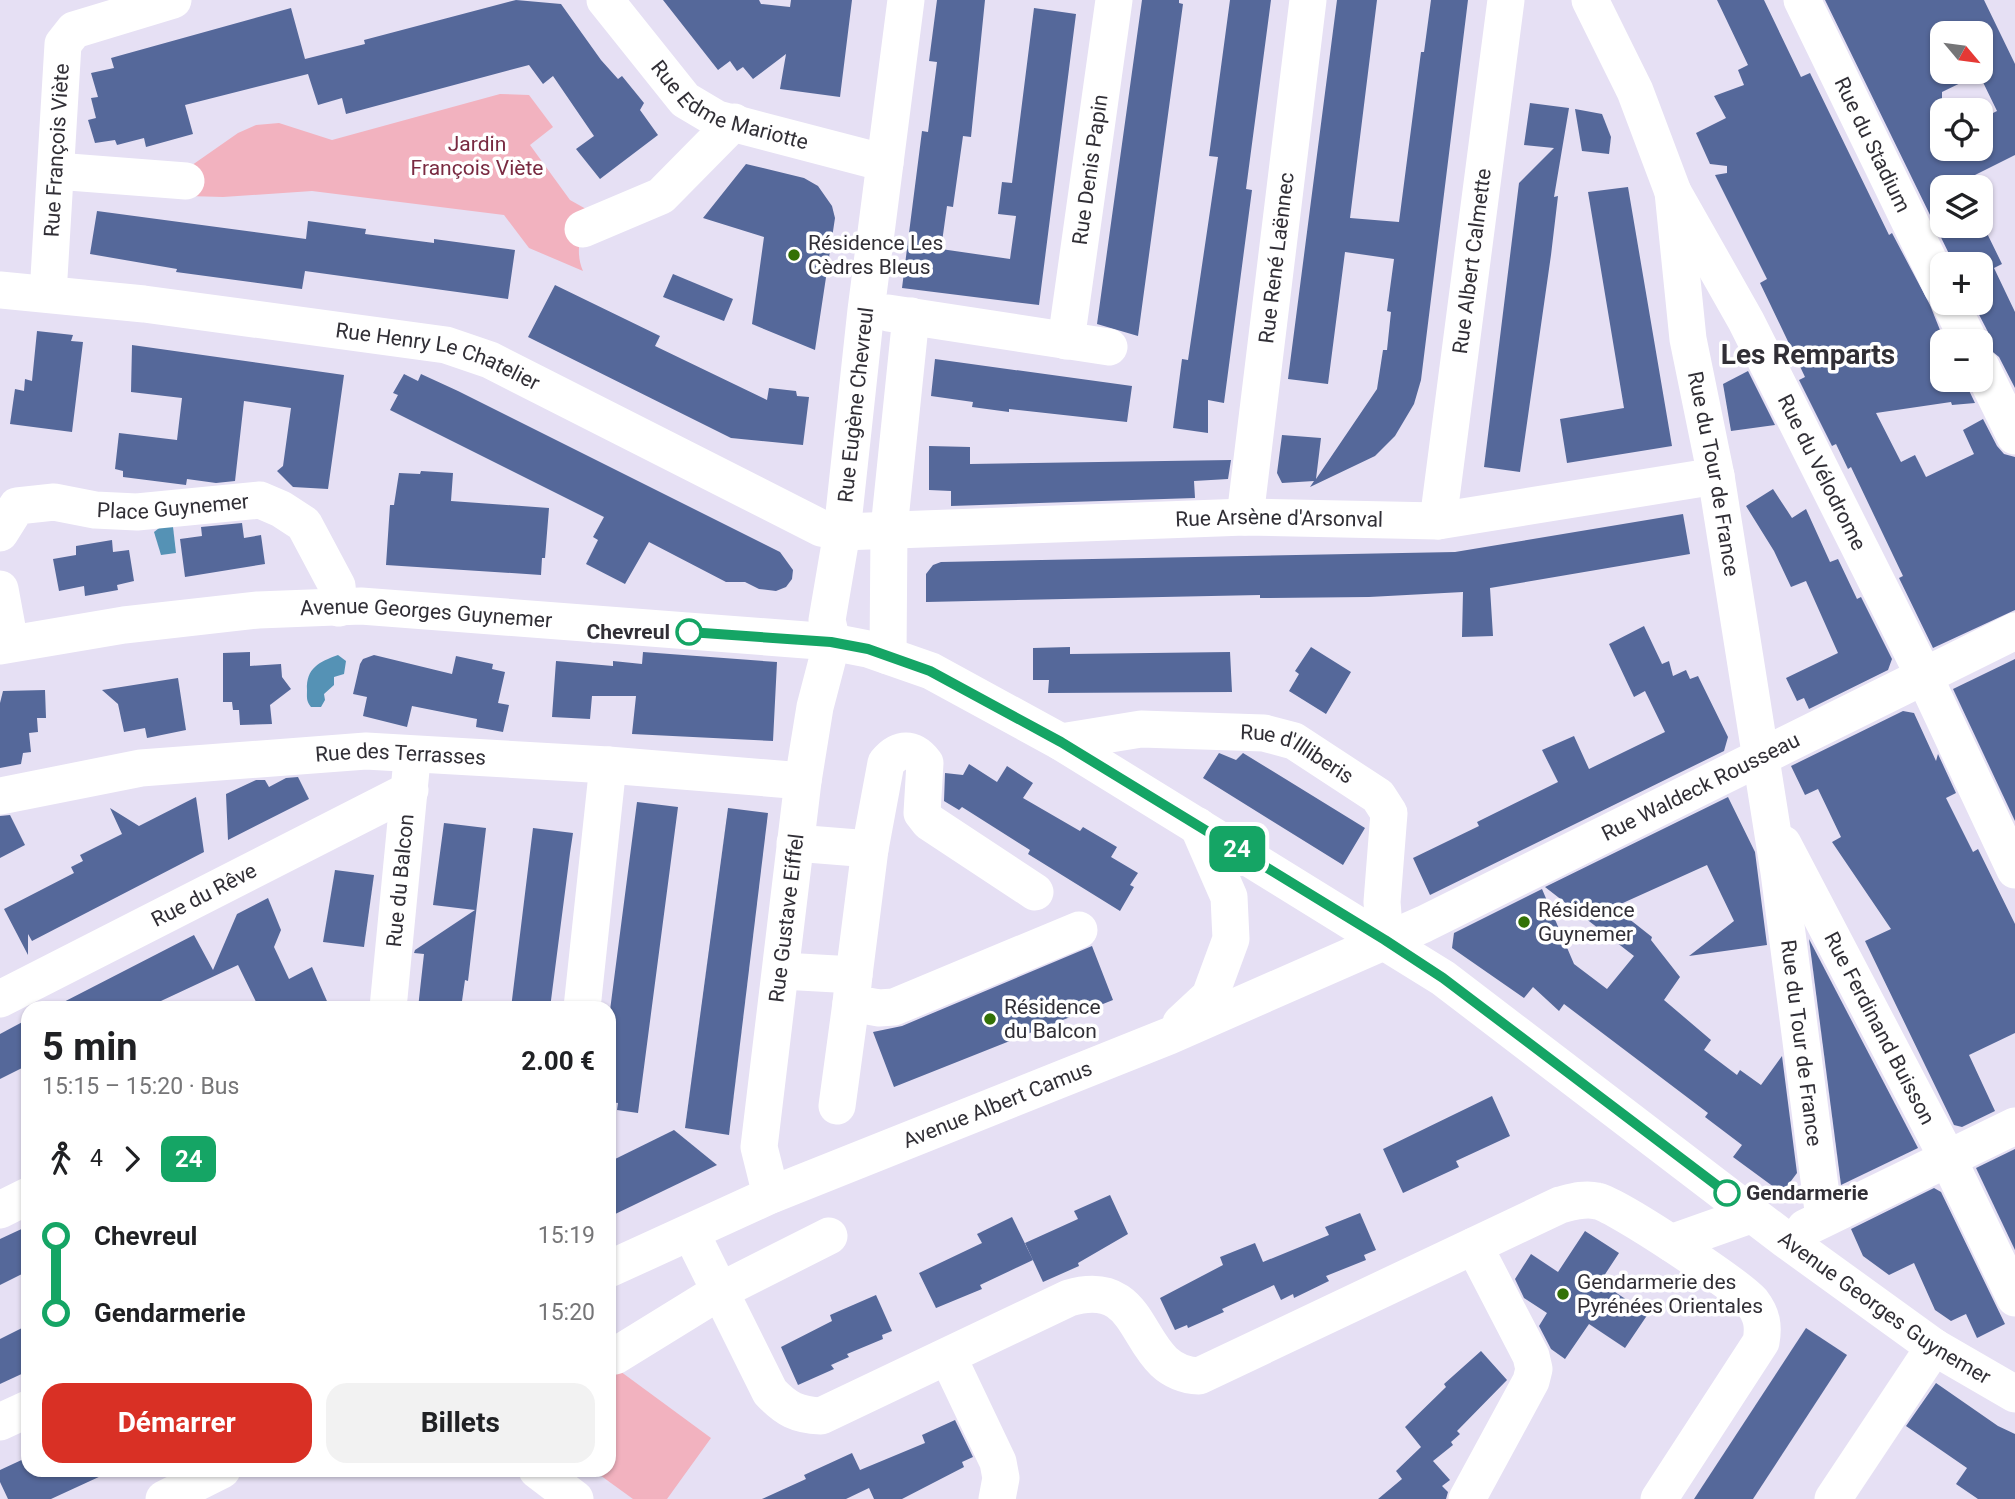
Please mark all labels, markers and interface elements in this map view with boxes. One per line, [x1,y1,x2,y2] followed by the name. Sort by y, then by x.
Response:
[1930,21,1993,84] north arrow
[1930,21,1993,392] map controls
[646,56,811,154] street label: Rue Edme Mariotte
[39,63,74,238] street label: Rue François Viète
[1829,73,1915,216] street label: Rue du Stadium
[1068,93,1113,246] street label: Rue Denis Papin
[1930,98,1993,161] button: locate
[411,132,543,180] park label: Jardin François Viète
[1448,167,1496,355] street label: Rue Albert Calmette
[1254,171,1299,345] street label: Rue René Laënnec
[1930,175,1993,238] button: layers
[808,231,943,279] place label: Résidence Les Cèdres Bleus
[786,247,802,263] marker: Résidence Les Cèdres Bleus
[1930,252,1993,315] button: +
[833,306,878,504] street label: Rue Eugène Chevreul
[334,318,544,395] street label: Rue Henry Le Chatelier
[1930,329,1993,392] button: −
[1721,338,1895,371] district label: Les Remparts
[1683,369,1744,578] street label: Rue du Tour de France
[1773,391,1871,554] street label: Rue du Vélodrome
[96,489,250,524] street label: Place Guynemer
[1175,505,1383,532] street label: Rue Arsène d'Arsonval
[300,594,553,633] street label: Avenue Georges Guynemer
[676,619,702,645] marker: Chevreul
[587,620,670,644] place label: Chevreul
[1240,720,1358,789] street label: Rue d'Illiberis
[1598,728,1804,846] street label: Rue Waldeck Rousseau
[314,739,487,770] street label: Rue des Terrasses
[382,813,419,948] street label: Rue du Balcon
[1206,826,1268,872] line badge: 24
[764,832,809,1004] street label: Rue Gustave Eiffel
[1223,835,1251,863] text: 24
[147,858,261,932] street label: Rue du Rêve
[1538,898,1635,946] place label: Résidence Guynemer
[1516,914,1532,930] marker: Résidence Guynemer
[1819,928,1940,1129] street label: Rue Ferdinand Buisson
[1776,938,1827,1148] street label: Rue du Tour de France
[1004,995,1101,1043] place label: Résidence du Balcon
[982,1011,998,1027] marker: Résidence du Balcon
[42,1025,138,1069] text: 5 min
[521,1046,595,1076] text: 2.00 €
[900,1056,1095,1153] street label: Avenue Albert Camus
[42,1073,239,1100] text: 15:15 – 15:20 · Bus
[42,1140,80,1178] icon: walk
[113,1140,151,1178] icon: forward
[90,1145,103,1172] text: 4
[175,1145,202,1173] text: 24
[1714,1180,1740,1206] marker: Gendarmerie
[1746,1181,1868,1205] place label: Gendarmerie
[94,1221,197,1251] text: Chevreul
[538,1222,595,1249] text: 15:19
[1774,1226,1995,1389] street label: Avenue Georges Guynemer
[1577,1270,1763,1318] place label: Gendarmerie des Pyrénées Orientales
[1555,1286,1571,1302] marker: Gendarmerie des Pyrénées Orientales
[94,1298,245,1328] text: Gendarmerie
[538,1299,595,1326] text: 15:20
[42,1383,312,1463] button: Démarrer
[326,1383,595,1463] button: Billets

